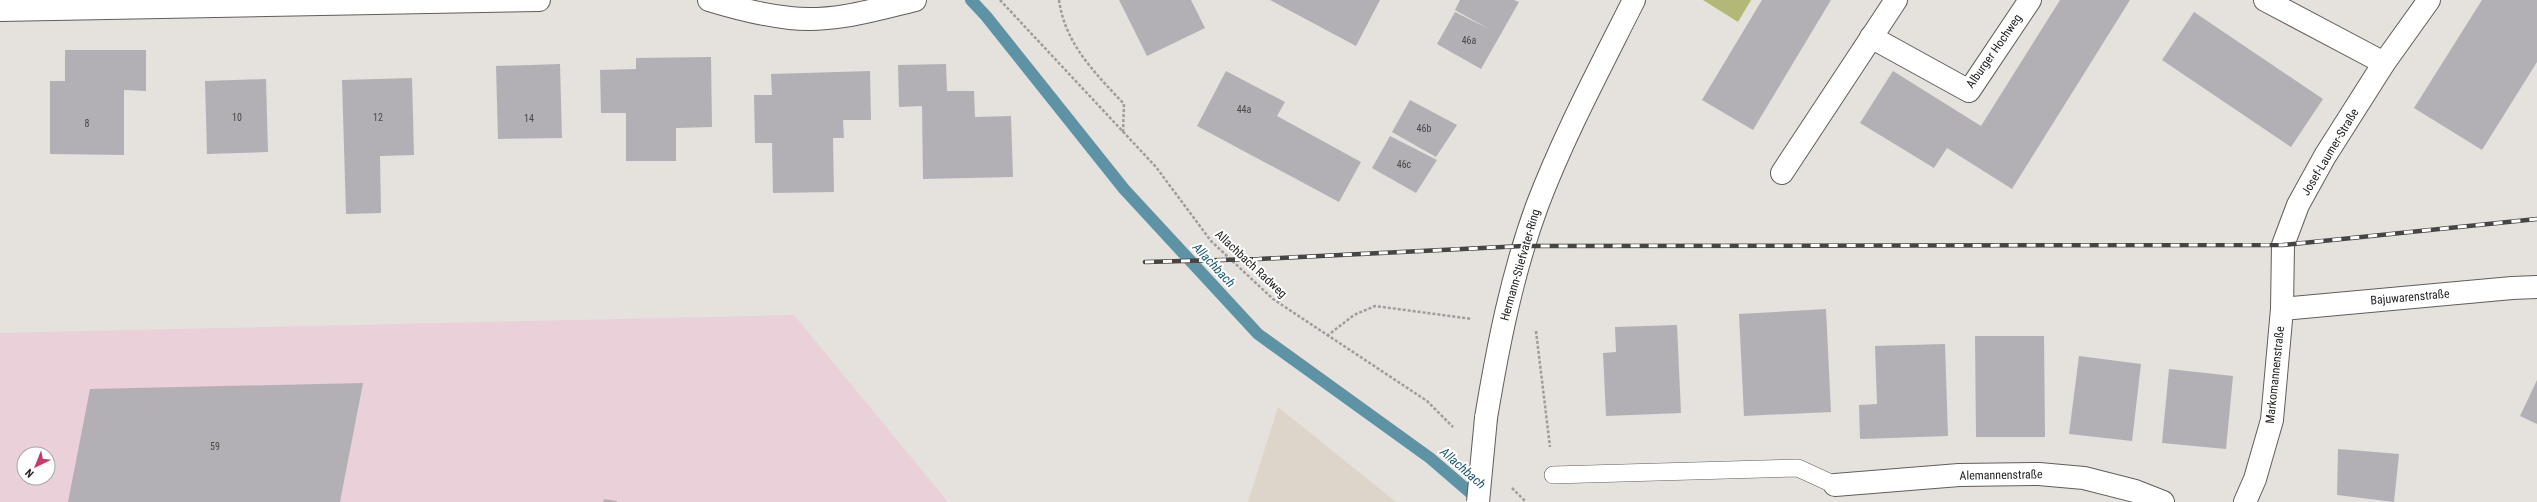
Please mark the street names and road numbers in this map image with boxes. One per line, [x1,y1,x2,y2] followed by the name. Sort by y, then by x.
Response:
[1963,11,2025,91] street label: Alburger Hochweg
[2298,106,2362,198] street label: Josef-Laumer-Straße
[1497,207,1543,322] street label: Hermann-Stiefvater-Ring
[1212,227,1290,301] street label: Allachbach Radweg
[2370,287,2451,307] street label: Bajuwarenstraße
[2263,325,2287,424] street label: Markomannenstraße
[1959,467,2043,483] street label: Alemannenstraße

